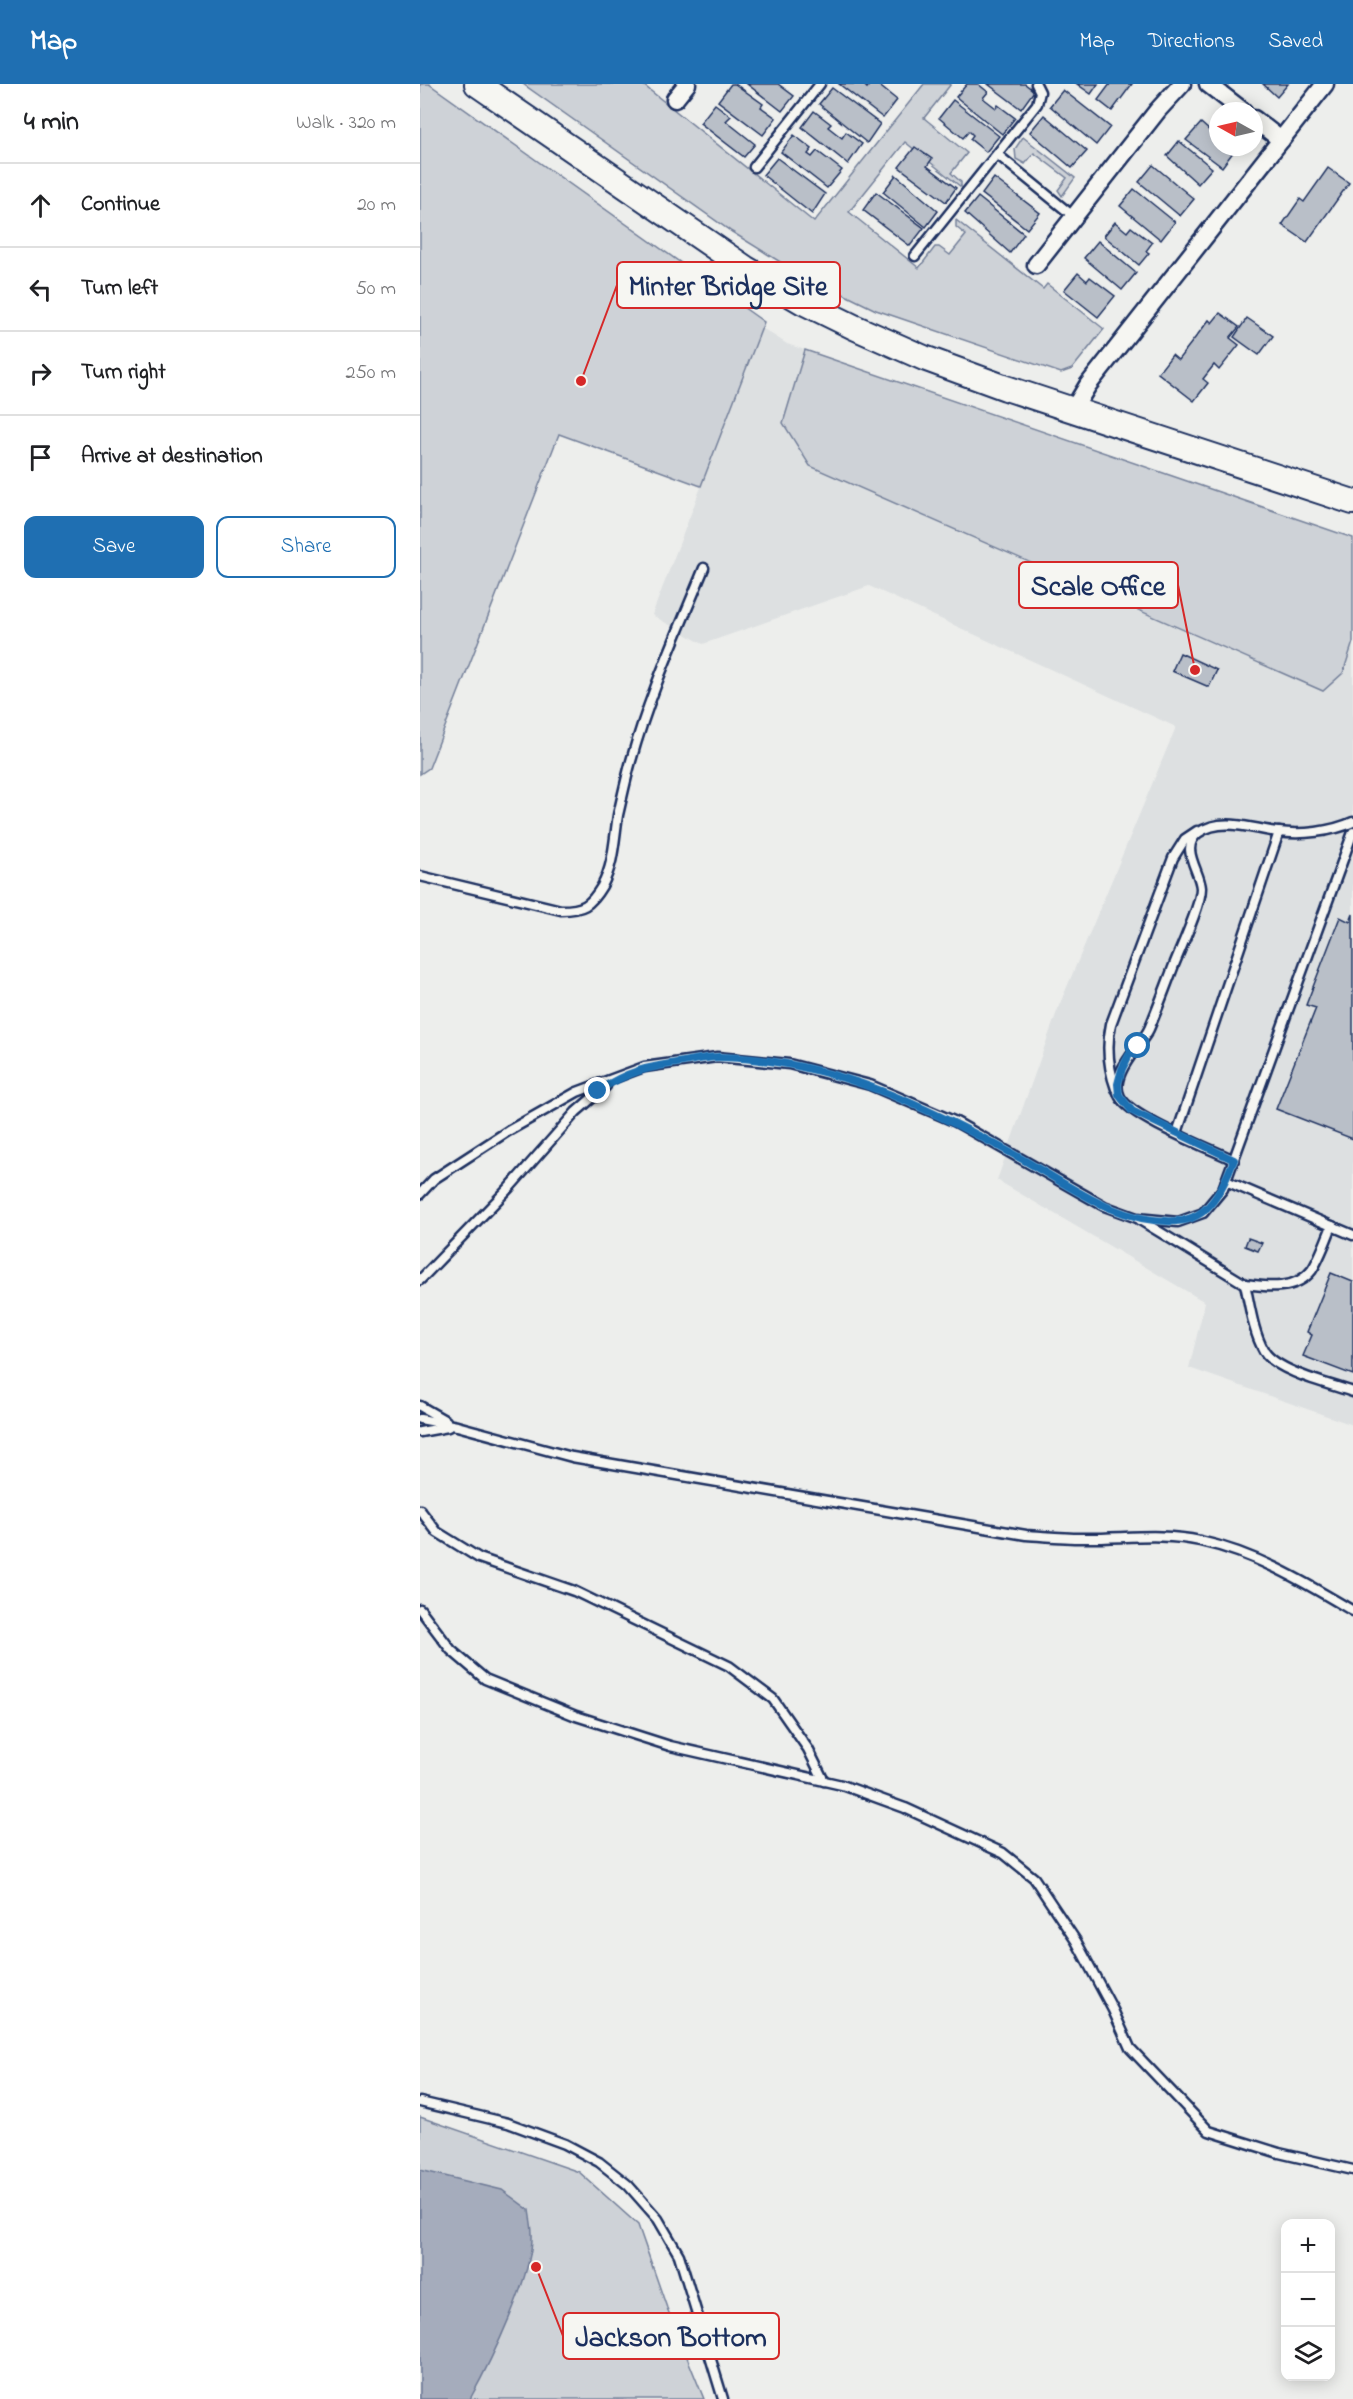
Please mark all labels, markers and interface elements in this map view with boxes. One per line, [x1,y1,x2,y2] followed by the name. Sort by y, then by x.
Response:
[30,22,77,63] text: Map
[1079,27,1115,57] text: Map
[1148,27,1235,57] text: Directions
[1268,27,1323,57] text: Saved
[1209,102,1263,156] north arrow
[24,104,79,142] text: 4 min
[296,109,396,138] text: Walk · 320 m
[24,189,57,222] icon: ahead
[81,189,160,221] text: Continue
[357,191,396,220] text: 20 m
[617,262,840,308] callout: Minter Bridge Site
[629,268,829,310] text: Minter Bridge Site
[24,273,57,306] icon: left
[81,273,158,305] text: Turn left
[355,275,396,304] text: 50 m
[24,357,57,390] icon: right
[81,357,166,389] text: Turn right
[345,359,396,388] text: 250 m
[24,441,57,474] icon: arrive
[81,441,263,473] text: Arrive at destination
[24,516,204,578] button: Save
[216,516,396,578] button: Share
[1019,562,1178,608] callout: Scale Office
[1031,568,1167,609] text: Scale Office
[1124,1032,1150,1058] route start
[584,1077,610,1103] route end
[1281,2219,1335,2381] map controls
[1281,2219,1335,2273] button: +
[1281,2273,1335,2327] button: −
[563,2313,779,2359] callout: Jackson Bottom
[575,2319,767,2360] text: Jackson Bottom
[1281,2327,1335,2381] button: layers

